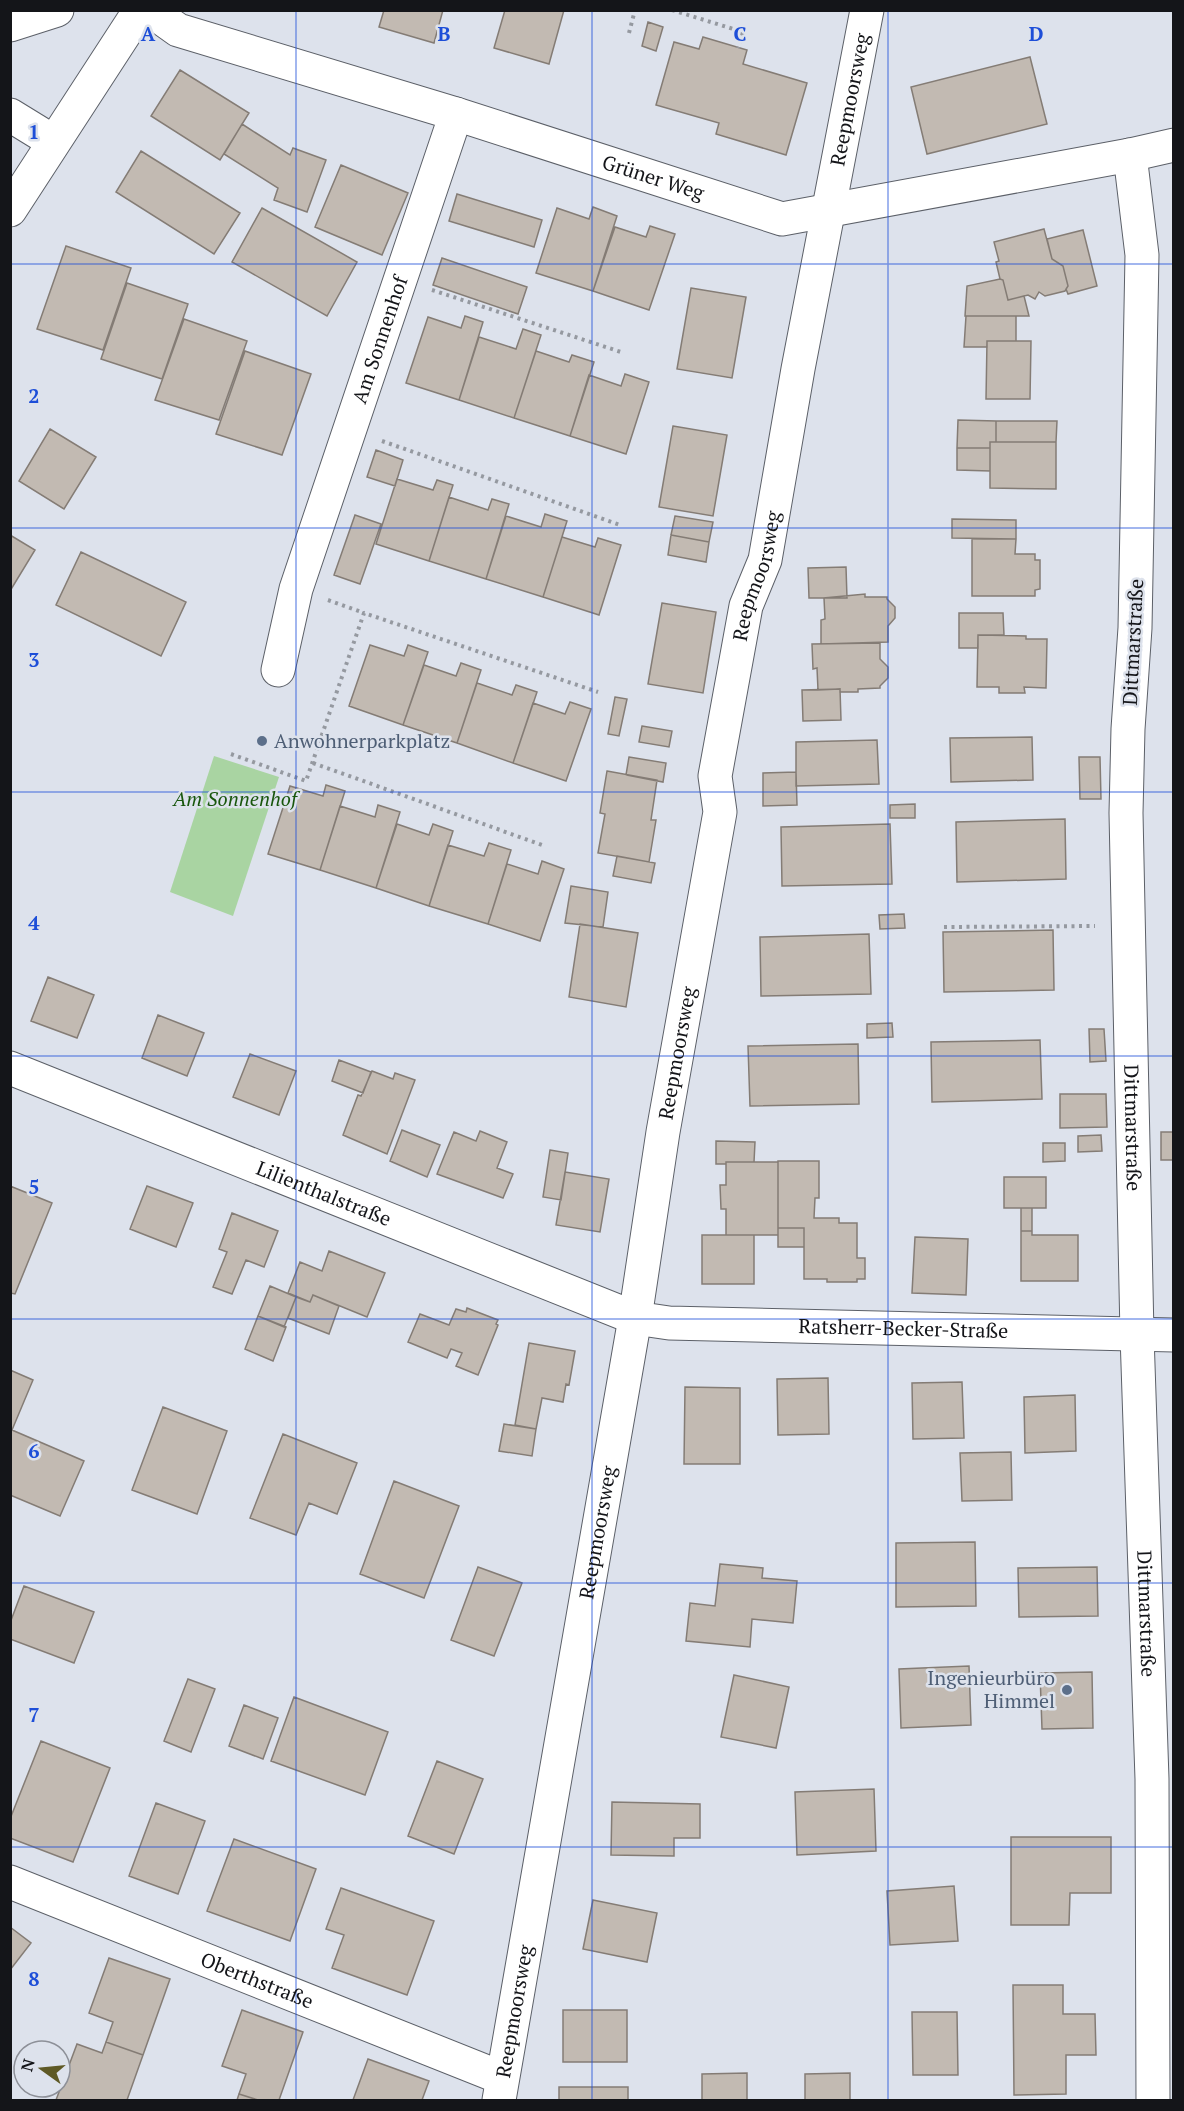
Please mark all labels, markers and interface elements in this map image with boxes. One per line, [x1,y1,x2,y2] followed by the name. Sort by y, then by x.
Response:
[141,20,156,47] text: A
[438,20,451,47] text: B
[733,20,747,47] text: C
[1029,20,1043,47] text: D
[823,30,875,168] street label: Reepmoorsweg
[28,118,40,145] text: 1
[599,148,708,206] street label: Grüner Weg
[345,271,414,407] street label: Am Sonnenhof
[28,382,40,409] text: 2
[726,508,786,643] street label: Reepmoorsweg
[1116,578,1149,706] street label: Dittmarstraße
[28,646,40,673] text: 3
[274,727,450,754] place label: Anwohnerparkplatz
[255,734,269,748] marker: Anwohnerparkplatz
[172,785,301,812] park label: Am Sonnenhof
[28,909,40,936] text: 4
[651,984,702,1122] street label: Reepmoorsweg
[1118,1064,1148,1192] street label: Dittmarstraße
[253,1154,395,1232] street label: Lilienthalstraße
[28,1173,40,1200] text: 5
[798,1312,1009,1344] street label: Ratsherr-Becker-Straße
[28,1437,40,1464] text: 6
[572,1463,622,1601] street label: Reepmoorsweg
[1131,1550,1163,1677] street label: Dittmarstraße
[927,1664,1055,1714] place label: Ingenieurbüro Himmel
[1060,1683,1074,1697] marker: Ingenieurbüro Himmel
[28,1701,40,1728] text: 7
[489,1942,539,2080] street label: Reepmoorsweg
[197,1945,318,2015] street label: Oberthstraße
[28,1965,40,1992] text: 8
[12,2039,72,2099] north arrow
[15,2056,40,2074] text: N

